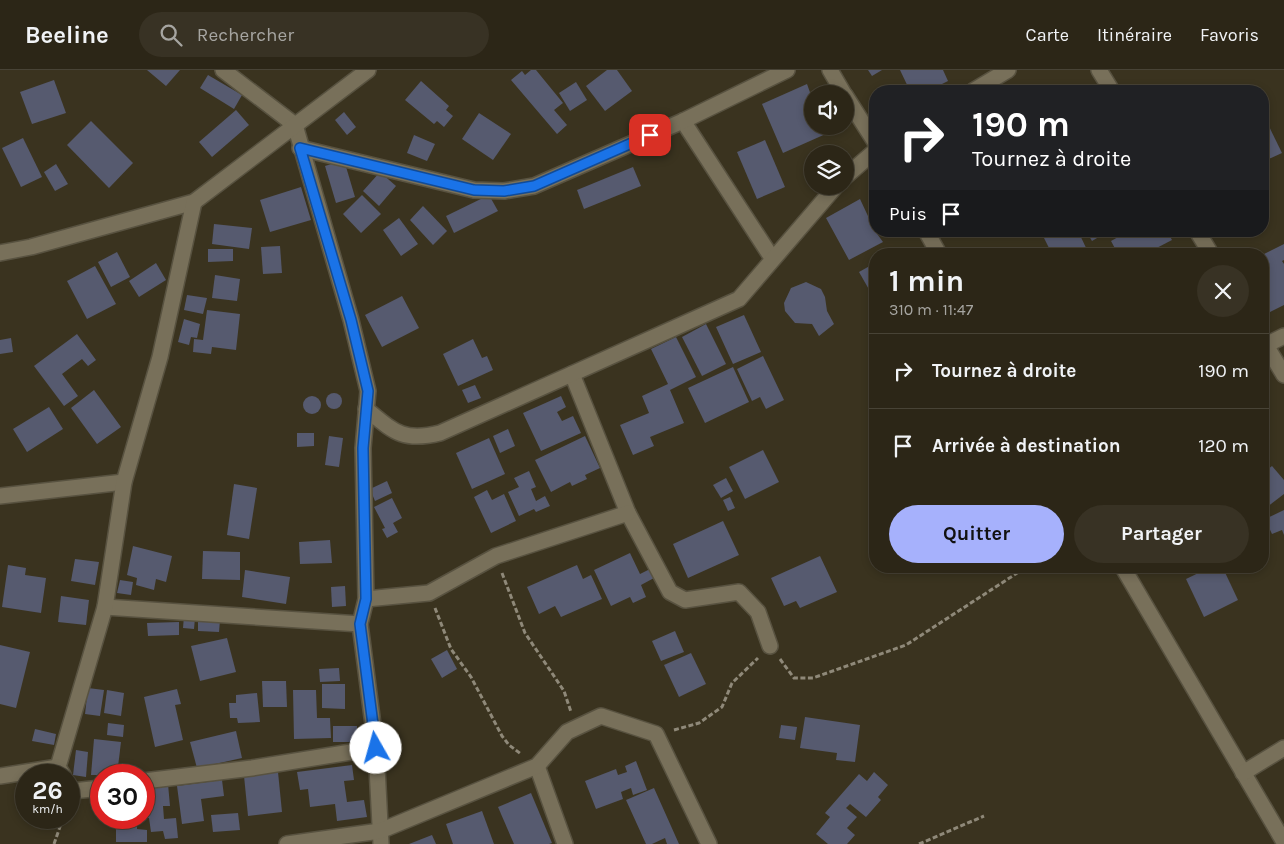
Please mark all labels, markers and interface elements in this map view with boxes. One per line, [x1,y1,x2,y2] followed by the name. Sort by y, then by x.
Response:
[139,12,489,57] search box
[25,21,109,49] text: Beeline
[157,21,185,49] icon: search
[197,24,294,46] text: Rechercher
[1026,24,1069,46] text: Carte
[1097,24,1172,46] text: Itinéraire
[1200,24,1259,46] text: Favoris
[804,85,854,195] map controls
[804,85,854,135] button: sound
[972,104,1070,145] text: 190 m
[889,105,954,170] icon: right
[629,114,671,156] pin
[636,121,664,149] icon: arrive
[804,145,854,195] button: layers
[972,146,1131,172] text: Tournez à droite
[937,200,965,228] icon: arrive
[889,203,927,225] text: Puis
[889,263,964,299] text: 1 min
[1197,265,1249,317] button: close
[889,300,973,319] text: 310 m · 11:47
[889,357,917,385] icon: right
[932,360,1076,382] text: Tournez à droite
[1198,360,1249,382] text: 190 m
[889,432,917,460] icon: arrive
[932,435,1121,457] text: Arrivée à destination
[1198,435,1249,457] text: 120 m
[889,505,1064,563] button: Quitter
[1074,505,1249,563] button: Partager
[349,721,401,773] position arrow
[90,764,155,829] speed limit sign: 30
[32,776,63,805] text: 26
[32,802,63,816] text: km/h

